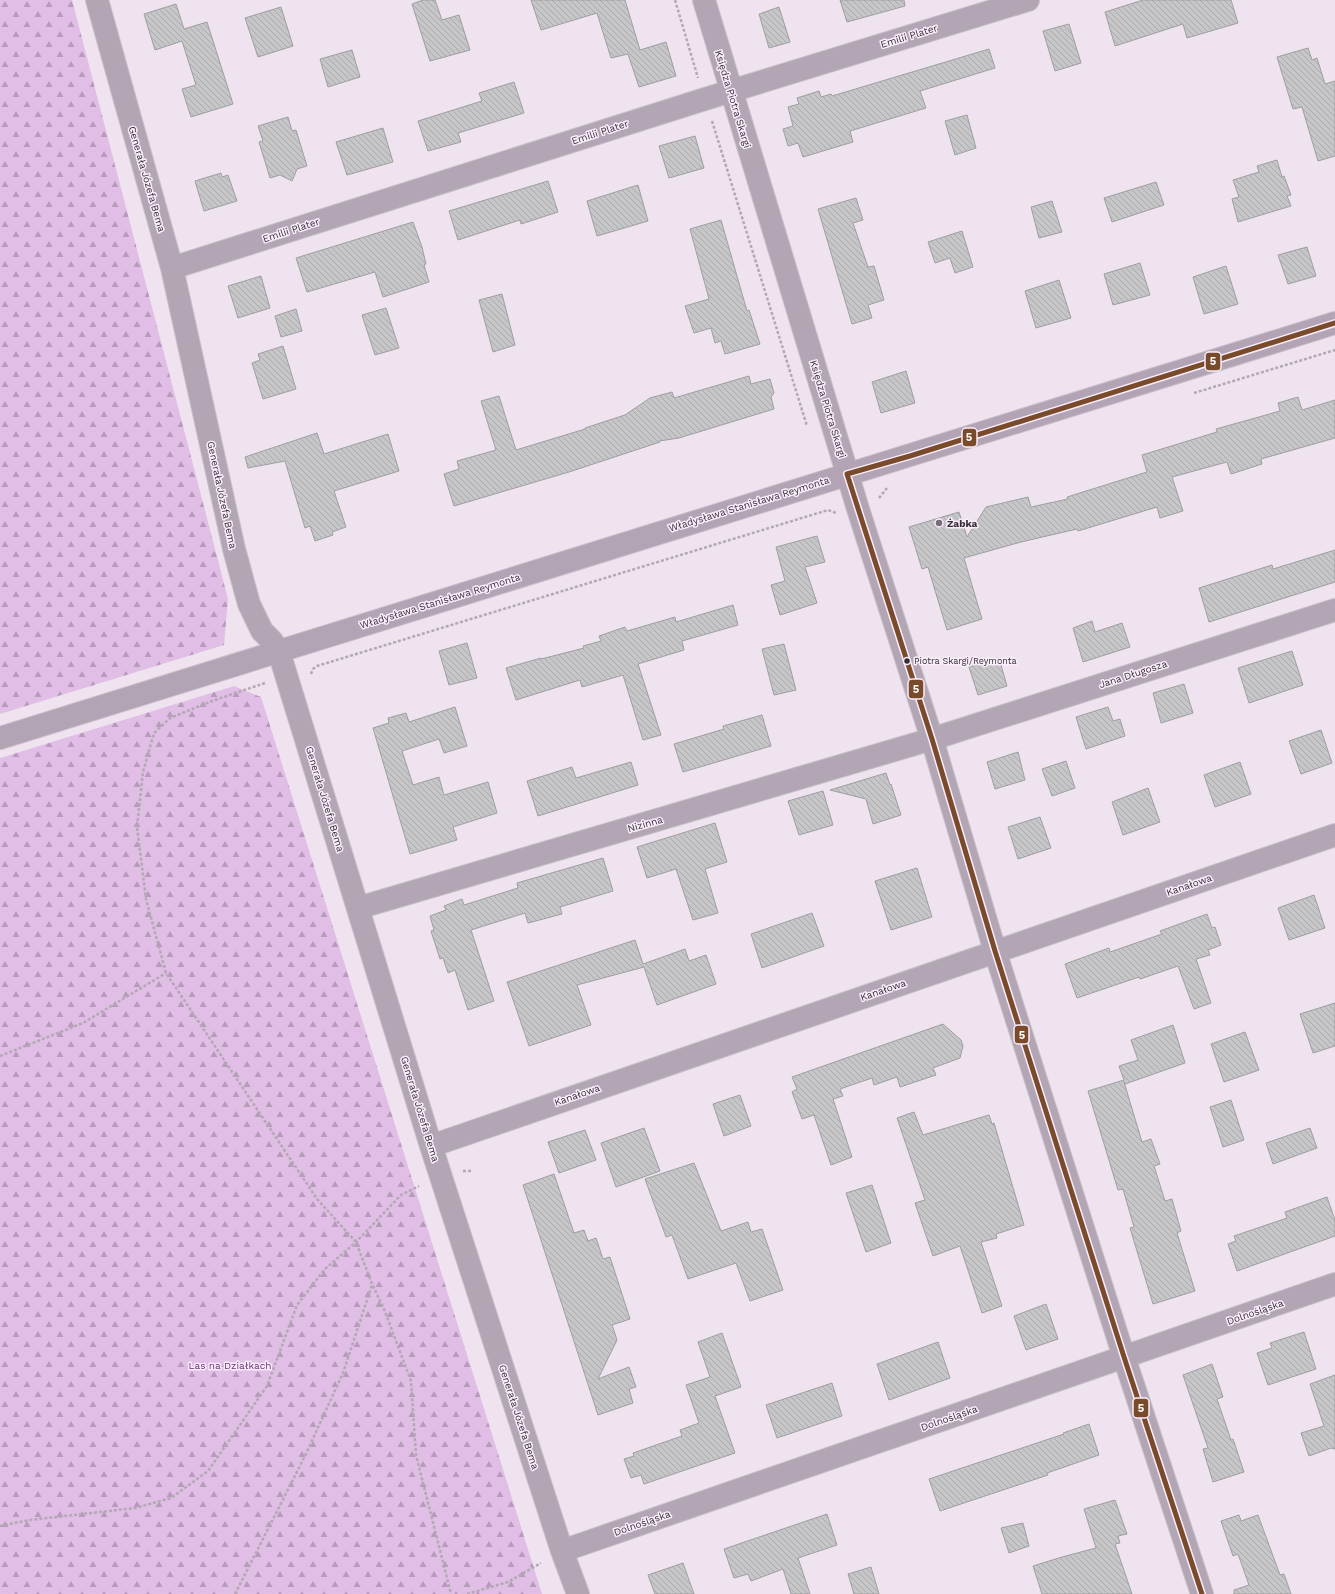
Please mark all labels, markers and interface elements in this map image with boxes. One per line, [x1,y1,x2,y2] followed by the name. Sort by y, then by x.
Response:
[879,22,939,50] street label: Emilii Plater
[713,49,753,149] street label: Księdza Piotra Skargi
[570,118,630,146] street label: Emilii Plater
[127,125,167,233] street label: Generała Józefa Bema
[261,216,321,244] street label: Emilii Plater
[1205,352,1221,371] line badge: 5
[1210,355,1216,368] text: 5
[808,359,848,459] street label: Księdza Piotra Skargi
[962,428,977,447] line badge: 5
[966,431,972,444] text: 5
[205,440,239,550] street label: Generała Józefa Bema
[667,474,831,534] street label: Władysława Stanisława Reymonta
[934,518,944,528] marker: Żabka
[947,518,978,529] place label: Żabka
[358,571,522,631] street label: Władysława Stanisława Reymonta
[902,656,912,666] marker: Piotra Skargi/Reymonta
[914,656,1017,666] place label: Piotra Skargi/Reymonta
[1098,658,1169,690] street label: Jana Długosza
[908,679,924,699] line badge: 5
[913,683,919,696] text: 5
[304,745,346,853] street label: Generała Józefa Bema
[626,814,664,834] street label: Nizinna
[1165,872,1214,898] street label: Kanałowa
[859,977,908,1003] street label: Kanałowa
[1014,1025,1029,1044] line badge: 5
[1019,1029,1025,1042] text: 5
[399,1055,441,1163] street label: Generała Józefa Bema
[553,1082,602,1108] street label: Kanałowa
[1225,1297,1285,1327] street label: Dolnośląska
[189,1360,271,1371] park label: Las na Działkach
[497,1363,541,1471] street label: Generała Józefa Bema
[1133,1398,1149,1418] line badge: 5
[1138,1402,1144,1415] text: 5
[919,1403,979,1433] street label: Dolnośląska
[612,1508,672,1538] street label: Dolnośląska

